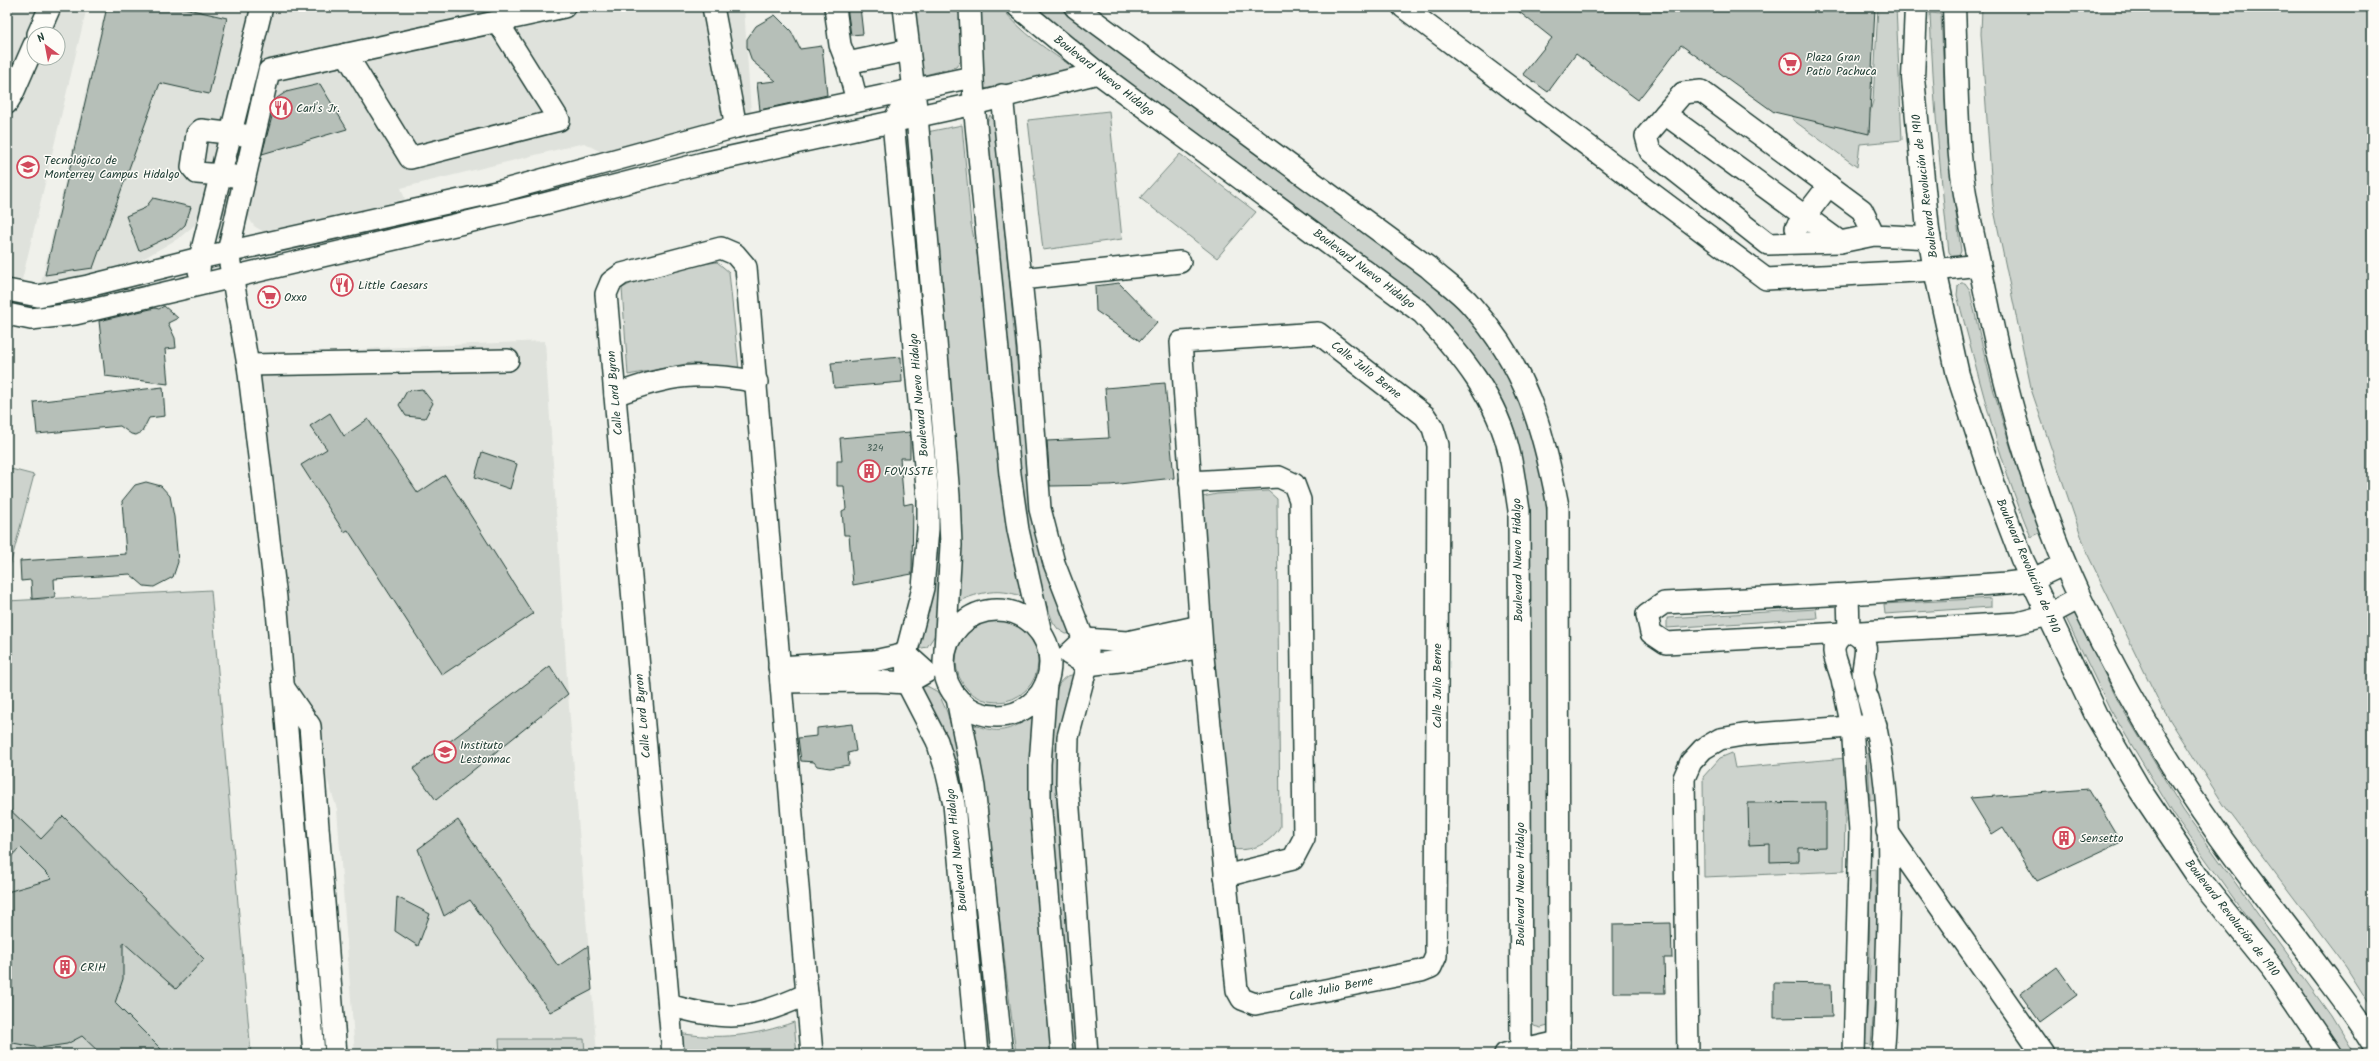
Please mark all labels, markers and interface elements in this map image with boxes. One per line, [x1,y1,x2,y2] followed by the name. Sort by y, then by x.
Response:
[26,26,66,66] north arrow
[34,29,49,48] text: N
[1049,30,1159,122] street label: Boulevard Nuevo Hidalgo
[1806,48,1877,81] place label: Plaza Gran Patio Pachuca
[1777,51,1803,77] supermarket icon: Plaza Gran Patio Pachuca
[268,95,294,121] restaurant icon: Carl's Jr.
[296,99,340,118] place label: Carl's Jr.
[1907,113,1943,259] street label: Boulevard Revolución de 1910
[44,151,180,184] place label: Tecnológico de Monterrey Campus Hidalgo
[15,154,41,180] school or university icon: Tecnológico de Monterrey Campus Hidalgo
[1309,224,1419,314] street label: Boulevard Nuevo Hidalgo
[329,272,355,298] restaurant icon: Little Caesars
[358,276,428,295] place label: Little Caesars
[256,284,282,310] supermarket icon: Oxxo
[284,288,307,307] place label: Oxxo
[904,332,934,458] street label: Boulevard Nuevo Hidalgo
[1327,336,1406,404] street label: Calle Julio Berne
[602,350,628,436] street label: Calle Lord Byron
[866,440,884,456] house number: 324
[856,458,882,484] building icon: FOVISSTE
[884,462,935,481] place label: FOVISSTE
[1991,496,2065,636] street label: Boulevard Revolución de 1910
[1507,498,1529,622] street label: Boulevard Nuevo Hidalgo
[1428,643,1447,729] street label: Calle Julio Berne
[630,673,656,759] street label: Calle Lord Byron
[460,736,511,769] place label: Instituto Lestonnac
[432,739,458,765] school or university icon: Instituto Lestonnac
[941,787,973,913] street label: Boulevard Nuevo Hidalgo
[1511,822,1530,946] street label: Boulevard Nuevo Hidalgo
[2051,825,2077,851] building icon: Sensetto
[2080,829,2123,848] place label: Sensetto
[2180,855,2284,981] street label: Boulevard Revolución de 1910
[52,954,78,980] building icon: CRIH
[80,958,106,977] place label: CRIH
[1287,971,1375,1006] street label: Calle Julio Berne

